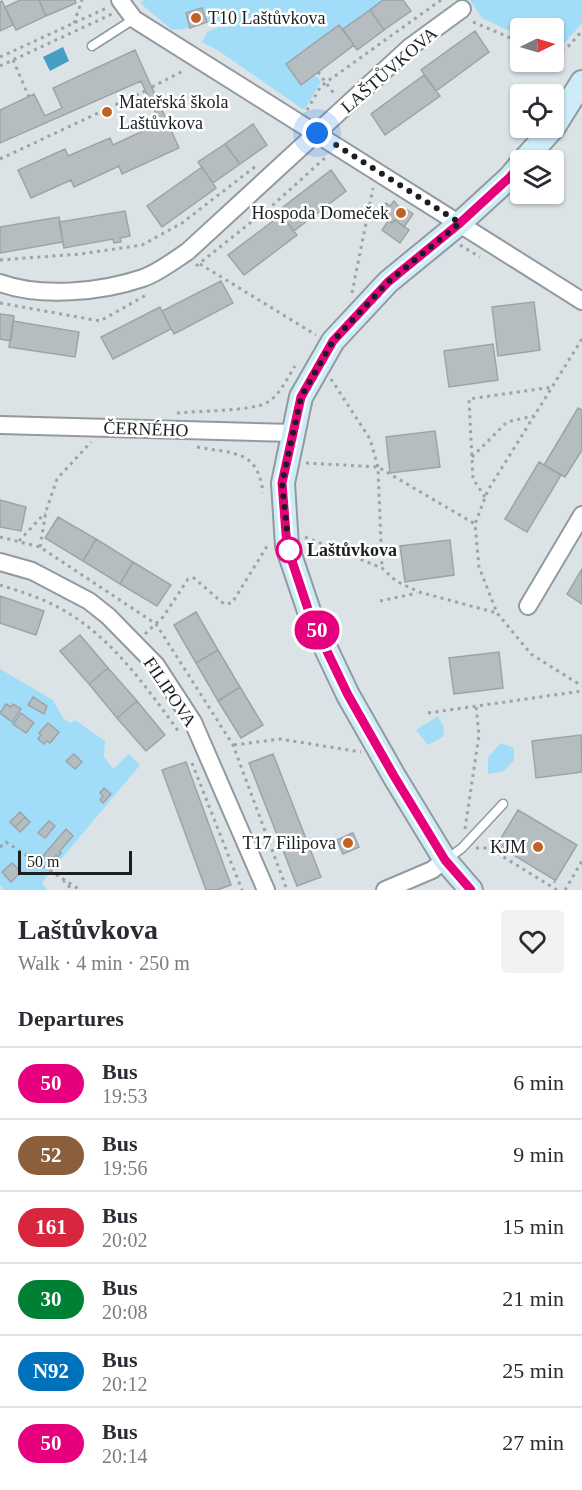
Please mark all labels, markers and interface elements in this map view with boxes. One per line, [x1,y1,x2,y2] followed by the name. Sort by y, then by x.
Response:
[208,8,325,28] place label: T10 Laštůvkova
[189,11,203,25] marker: T10 Laštůvkova
[510,18,564,72] north arrow
[510,18,564,204] map controls
[336,22,441,117] street label: LAŠTŮVKOVA
[510,84,564,138] button: locate
[119,92,228,133] place label: Mateřská škola Laštůvkova
[100,105,114,119] marker: Mateřská škola Laštůvkova
[302,118,332,148] your location
[510,150,564,204] button: layers
[252,203,389,223] place label: Hospoda Domeček
[394,206,408,220] marker: Hospoda Domeček
[103,417,189,440] street label: ČERNÉHO
[276,537,302,563] marker: Laštůvkova
[307,540,397,560] place label: Laštůvkova
[290,610,344,650] line badge: 50
[307,618,328,642] text: 50
[139,653,201,731] street label: FILIPOVA
[243,833,336,853] place label: T17 Filipova
[341,836,355,850] marker: T17 Filipova
[490,837,526,857] place label: KJM
[531,840,545,854] marker: KJM
[18,848,132,876] scale bar
[27,853,59,870] text: 50 m
[501,910,564,973] button: heart
[18,914,158,945] text: Laštůvkova
[18,952,190,974] text: Walk · 4 min · 250 m
[18,1006,124,1031] text: Departures
[102,1059,137,1084] text: Bus
[513,1070,564,1095] text: 6 min
[41,1071,62,1095] text: 50
[102,1085,148,1107] text: 19:53
[102,1131,137,1156] text: Bus
[513,1142,564,1167] text: 9 min
[41,1143,62,1167] text: 52
[102,1157,148,1179] text: 19:56
[102,1203,137,1228] text: Bus
[502,1214,564,1239] text: 15 min
[35,1215,67,1239] text: 161
[102,1229,148,1251] text: 20:02
[102,1275,137,1300] text: Bus
[502,1286,564,1311] text: 21 min
[41,1287,62,1311] text: 30
[102,1301,148,1323] text: 20:08
[102,1347,137,1372] text: Bus
[502,1358,564,1383] text: 25 min
[33,1359,69,1383] text: N92
[102,1373,148,1395] text: 20:12
[102,1419,137,1444] text: Bus
[502,1430,564,1455] text: 27 min
[41,1431,62,1455] text: 50
[102,1445,148,1467] text: 20:14

